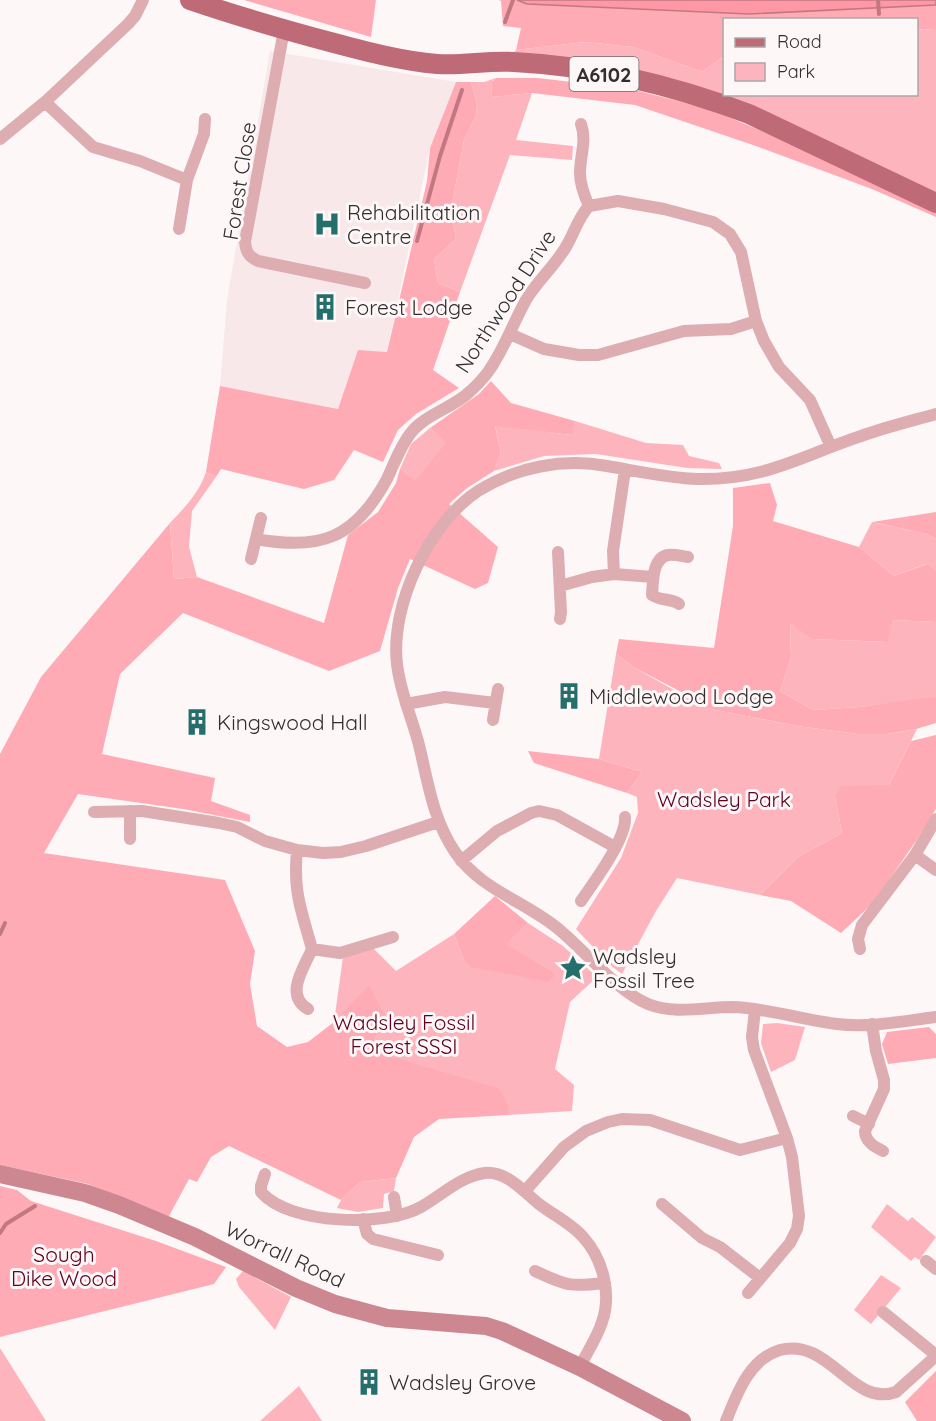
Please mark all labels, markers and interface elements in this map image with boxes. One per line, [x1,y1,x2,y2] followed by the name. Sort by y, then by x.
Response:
[723,18,918,96] legend
[777,30,822,53] text: Road
[570,57,638,91] road number: A6102
[777,60,815,83] text: Park
[217,120,261,242] street label: Forest Close
[347,199,480,249] place label: Rehabilitation Centre
[312,209,342,239] hospital icon: Rehabilitation Centre
[449,225,561,377] street label: Northwood Drive
[310,292,340,322] building icon: Forest Lodge
[345,294,473,320] place label: Forest Lodge
[554,681,584,711] building icon: Middlewood Lodge
[589,683,774,709] place label: Middlewood Lodge
[182,707,212,737] building icon: Kingswood Hall
[217,709,368,735] place label: Kingswood Hall
[657,786,791,812] park label: Wadsley Park
[593,943,695,993] place label: Wadsley Fossil Tree
[558,953,588,983] place icon: Wadsley Fossil Tree
[333,1009,475,1059] park label: Wadsley Fossil Forest SSSI
[221,1215,349,1293] street label: Worrall Road
[11,1241,117,1291] park label: Sough Dike Wood
[354,1367,384,1397] building icon: Wadsley Grove
[389,1369,536,1395] place label: Wadsley Grove

